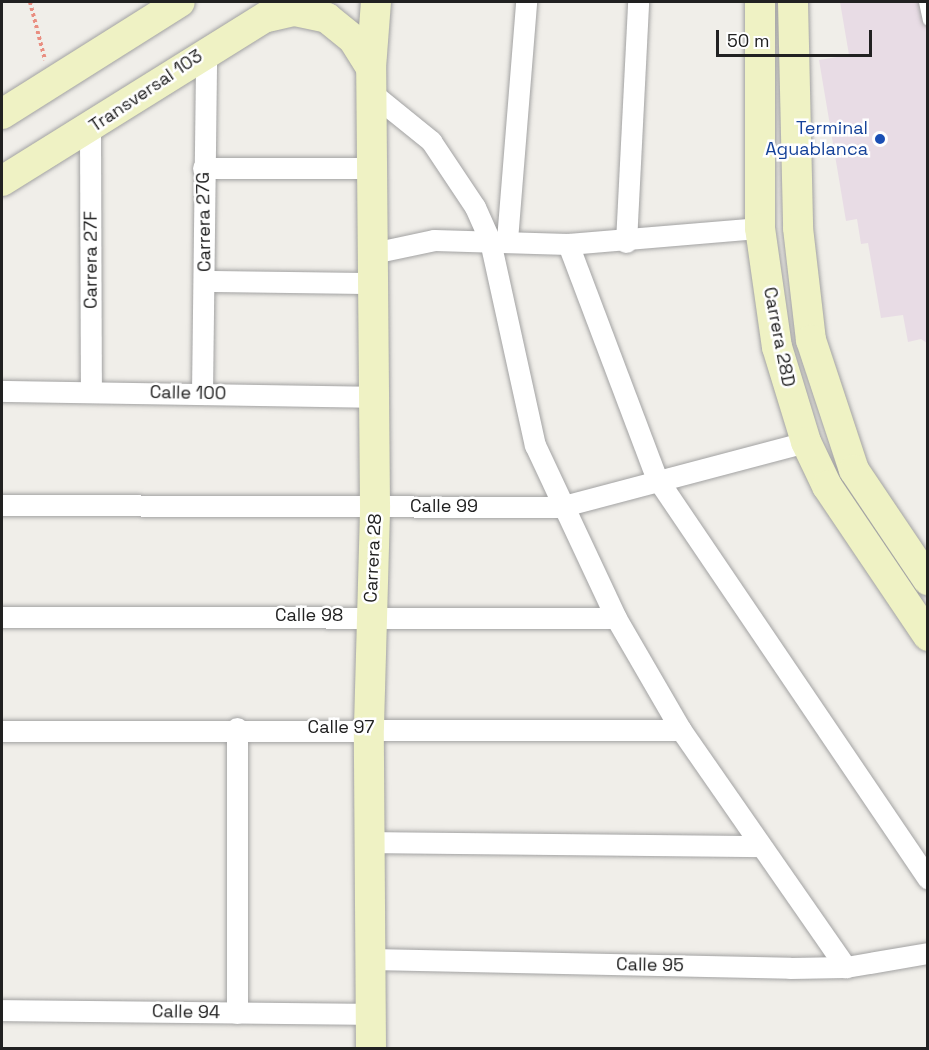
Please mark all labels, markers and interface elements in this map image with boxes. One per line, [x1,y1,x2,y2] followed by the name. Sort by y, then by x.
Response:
[719,18,875,56] scale bar
[727,29,769,52] text: 50 m
[85,45,207,137] street label: Transversal 103
[765,118,868,160] place label: Terminal Aguablanca
[873,132,887,146] marker: Terminal Aguablanca
[192,172,216,272] street label: Carrera 27G
[80,211,102,309] street label: Carrera 27F
[759,285,799,389] street label: Carrera 28D
[150,382,226,404] street label: Calle 100
[410,495,478,517] street label: Calle 99
[360,513,386,603] street label: Carrera 28
[275,604,343,626] street label: Calle 98
[308,716,374,738] street label: Calle 97
[616,954,684,976] street label: Calle 95
[152,1001,220,1023] street label: Calle 94

